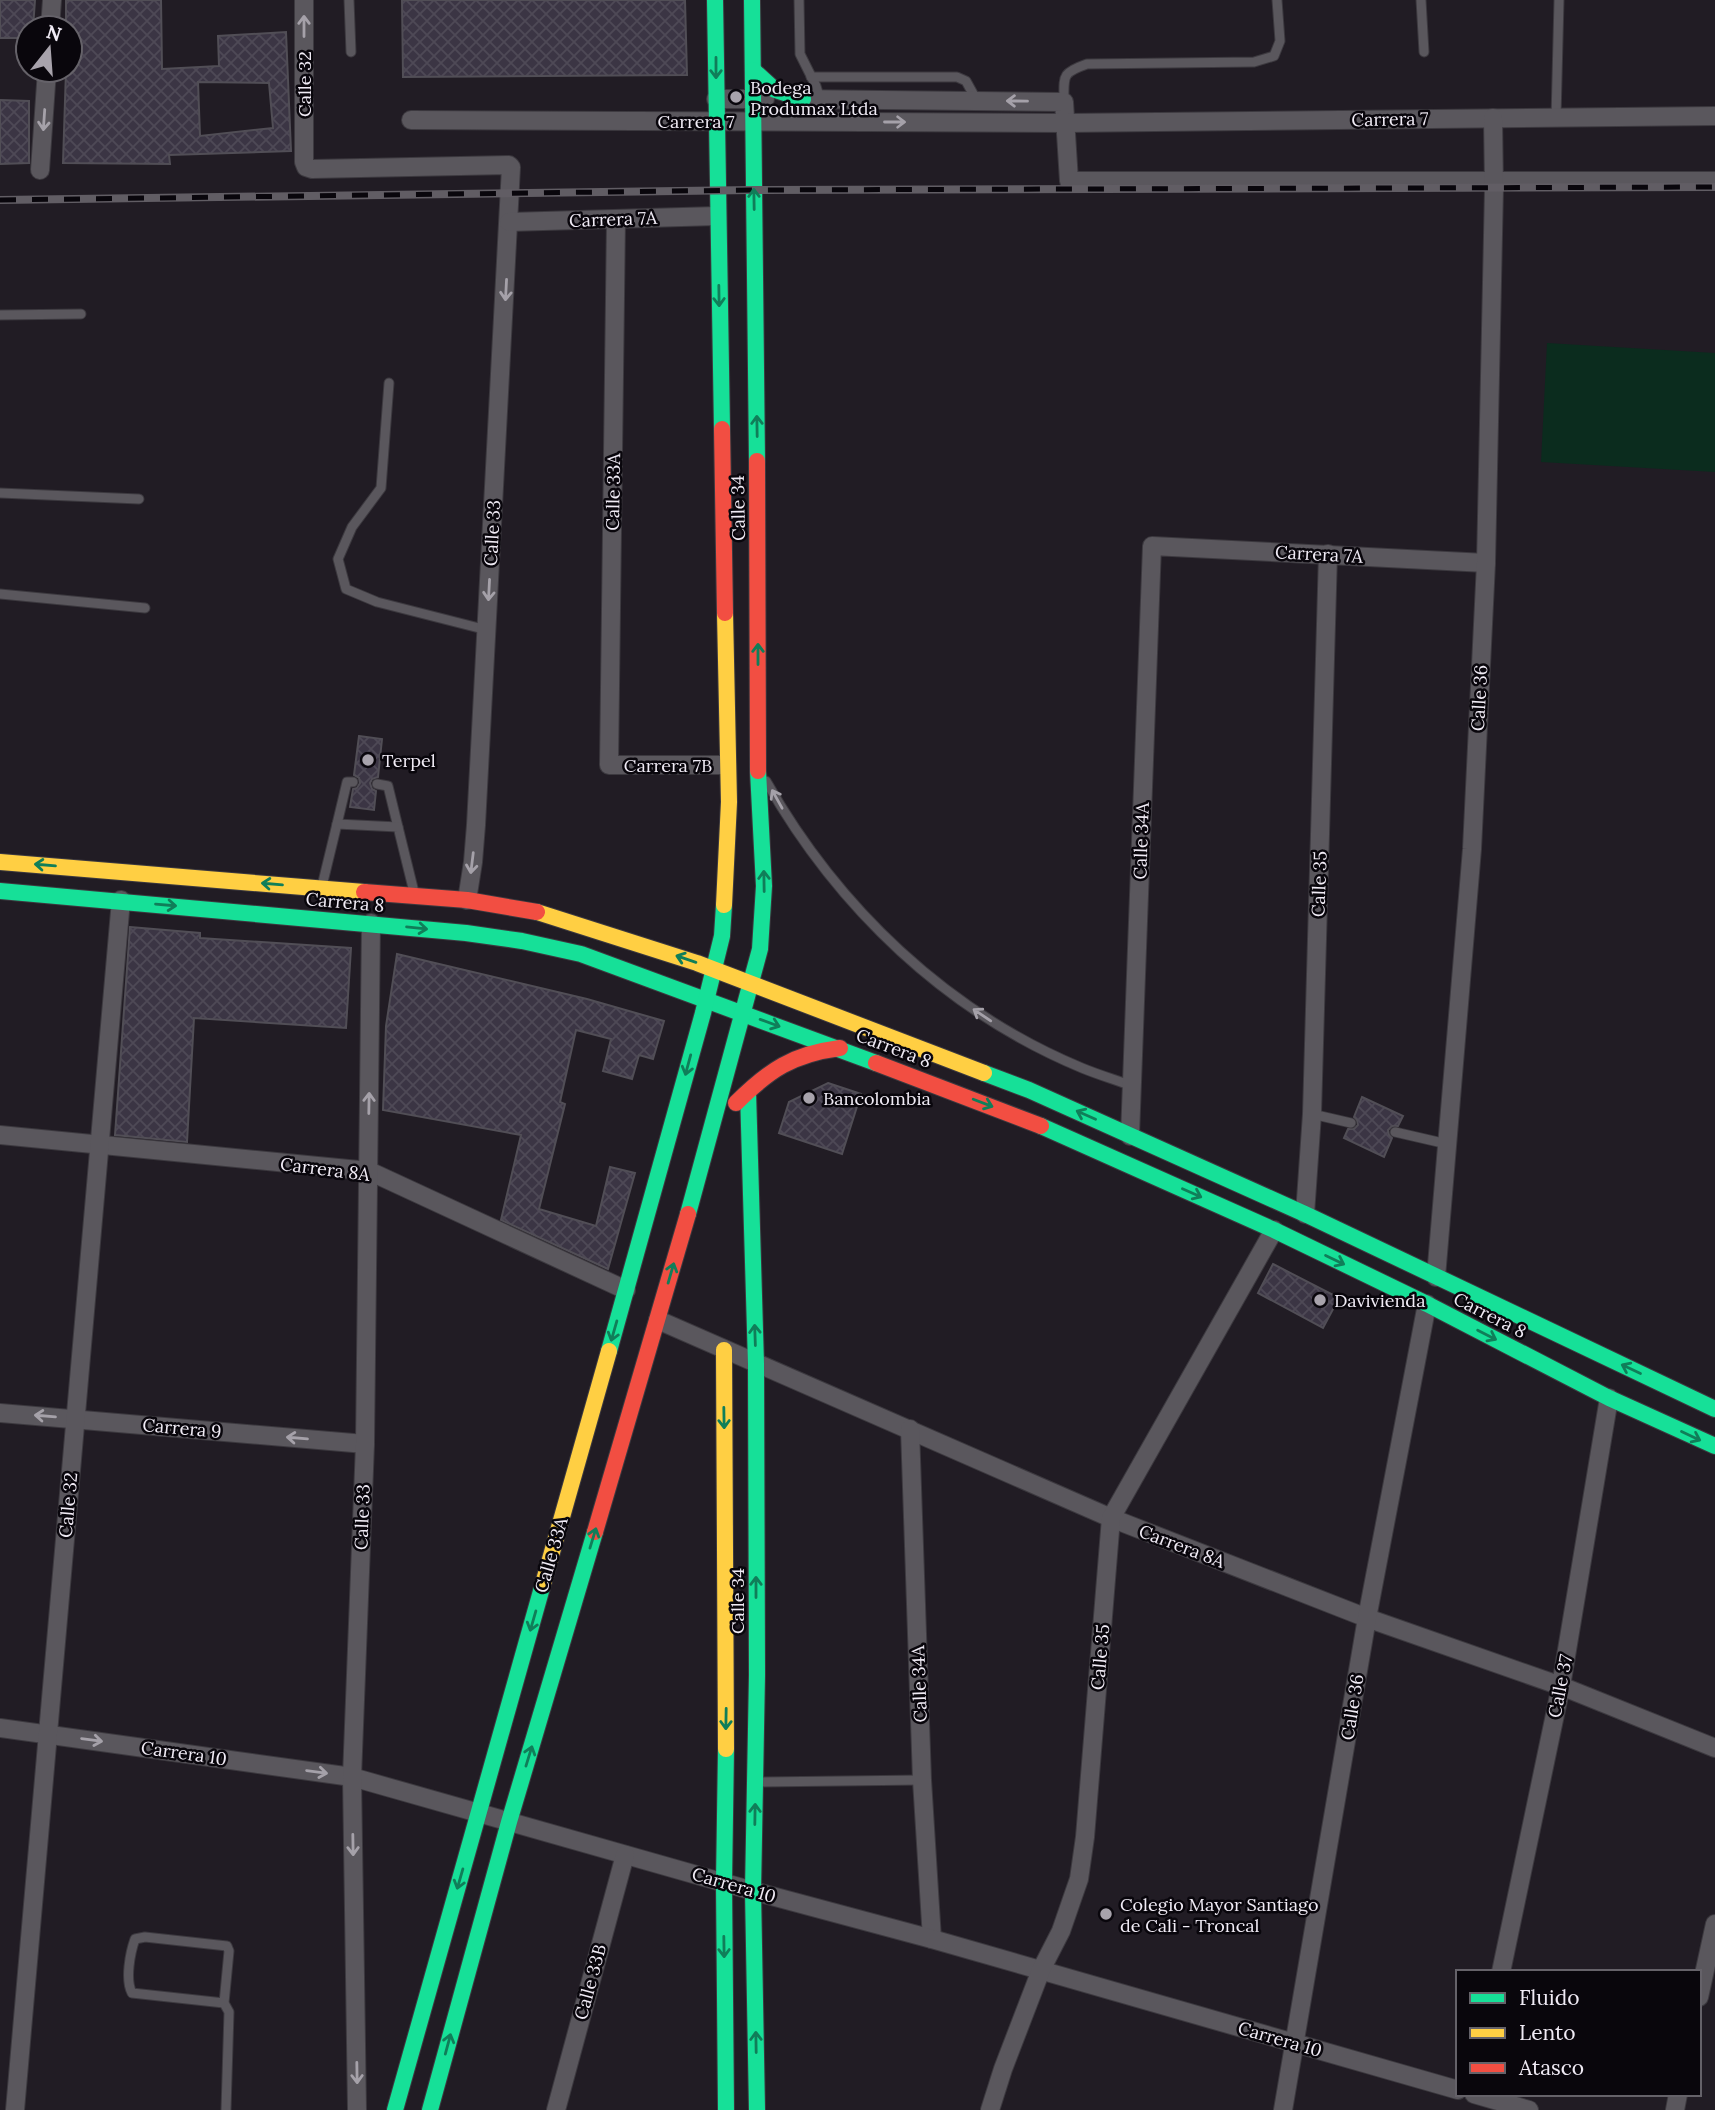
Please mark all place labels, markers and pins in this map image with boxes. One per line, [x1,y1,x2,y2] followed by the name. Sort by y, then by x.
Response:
[750,76,878,120] place label: Bodega Produmax Ltda
[728,89,744,105] marker: Bodega Produmax Ltda
[382,749,436,772] place label: Terpel
[360,752,376,768] marker: Terpel
[823,1087,931,1110] place label: Bancolombia
[801,1090,817,1106] marker: Bancolombia
[1334,1289,1425,1312] place label: Davivienda
[1312,1292,1328,1308] marker: Davivienda
[1120,1893,1318,1937] place label: Colegio Mayor Santiago de Cali - Troncal
[1098,1906,1114,1922] marker: Colegio Mayor Santiago de Cali - Troncal

